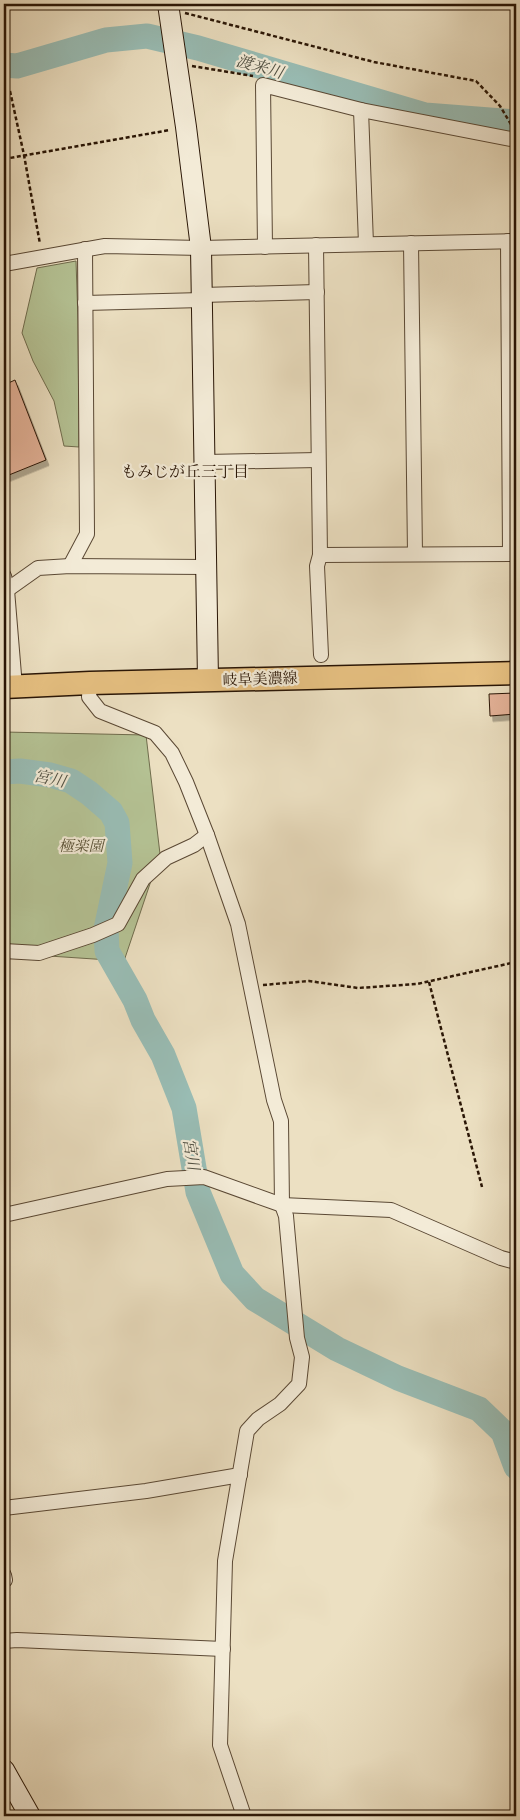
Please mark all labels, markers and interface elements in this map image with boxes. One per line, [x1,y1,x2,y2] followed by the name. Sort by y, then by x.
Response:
[234,51,287,83] water label: 渡来川
[121,462,249,481] district label: もみじが丘三丁目
[222,669,298,689] street label: 岐阜美濃線
[32,766,69,792] water label: 宮川
[58,837,106,855] park label: 極楽園
[180,1137,204,1173] water label: 宮川

